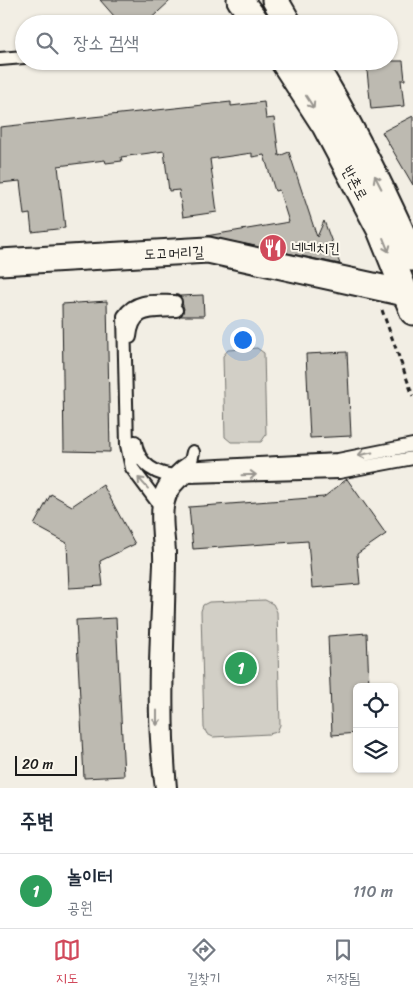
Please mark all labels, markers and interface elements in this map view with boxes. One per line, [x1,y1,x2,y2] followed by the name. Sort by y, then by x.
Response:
[15,15,398,70] search box
[73,26,139,59] text: 장소 검색
[33,29,61,57] icon: search
[305,95,315,109] one-way arrow
[335,161,375,205] street label: 반촌로
[373,174,383,189] one-way arrow
[258,233,288,263] restaurant icon: 네네치킨
[292,235,340,261] place label: 네네치킨
[382,237,391,253] one-way arrow
[143,239,205,267] street label: 도고머리길
[230,327,256,353] your location
[358,450,374,460] one-way arrow
[240,471,256,480] one-way arrow
[137,476,149,489] one-way arrow
[225,649,257,687] pin: 1
[353,683,398,773] map controls
[353,683,398,728] button: locate
[152,710,162,726] one-way arrow
[353,728,398,773] button: layers
[22,752,53,777] text: 20 m
[15,753,78,776] scale bar
[20,802,54,840] text: 주변
[67,860,113,893] text: 놀이터
[33,877,39,906] text: 1
[353,877,393,906] text: 110 m
[67,893,93,922] text: 공원
[53,936,81,991] tab: 지도
[187,936,220,991] tab: 길찾기
[326,936,360,991] tab: 저장됨

